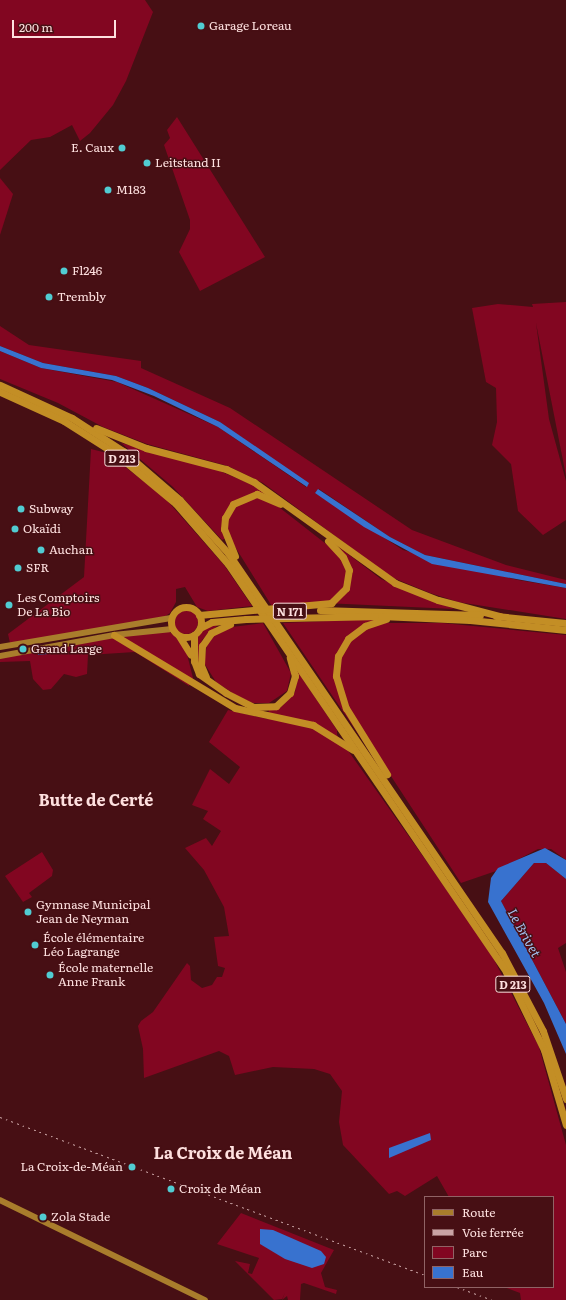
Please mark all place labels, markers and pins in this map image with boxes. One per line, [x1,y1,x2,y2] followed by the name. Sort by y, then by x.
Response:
[209,19,292,33] place label: Garage Loreau
[196,21,206,31] marker: Garage Loreau
[71,141,114,155] place label: E. Caux
[117,143,127,153] marker: E. Caux
[155,156,221,170] place label: Leitstand II
[142,158,152,168] marker: Leitstand II
[116,183,146,197] place label: M183
[103,185,113,195] marker: M183
[72,264,102,278] place label: Fl246
[59,266,69,276] marker: Fl246
[57,290,106,304] place label: Trembly
[44,292,54,302] marker: Trembly
[29,502,74,516] place label: Subway
[16,504,26,514] marker: Subway
[23,522,61,536] place label: Okaïdi
[10,524,20,534] marker: Okaïdi
[49,543,93,557] place label: Auchan
[36,545,46,555] marker: Auchan
[26,561,49,575] place label: SFR
[13,563,23,573] marker: SFR
[17,591,99,619] place label: Les Comptoirs De La Bio
[4,600,14,610] marker: Les Comptoirs De La Bio
[31,642,102,656] place label: Grand Large
[18,644,28,654] marker: Grand Large
[36,898,150,926] place label: Gymnase Municipal Jean de Neyman
[23,907,33,917] marker: Gymnase Municipal Jean de Neyman
[43,931,144,959] place label: École élémentaire Léo Lagrange
[30,940,40,950] marker: École élémentaire Léo Lagrange
[58,961,153,989] place label: École maternelle Anne Frank
[45,970,55,980] marker: École maternelle Anne Frank
[20,1160,123,1174] place label: La Croix-de-Méan
[126,1161,138,1173] marker: La Croix-de-Méan
[179,1182,261,1196] place label: Croix de Méan
[166,1184,176,1194] marker: Croix de Méan
[51,1210,110,1224] place label: Zola Stade
[38,1212,48,1222] marker: Zola Stade

